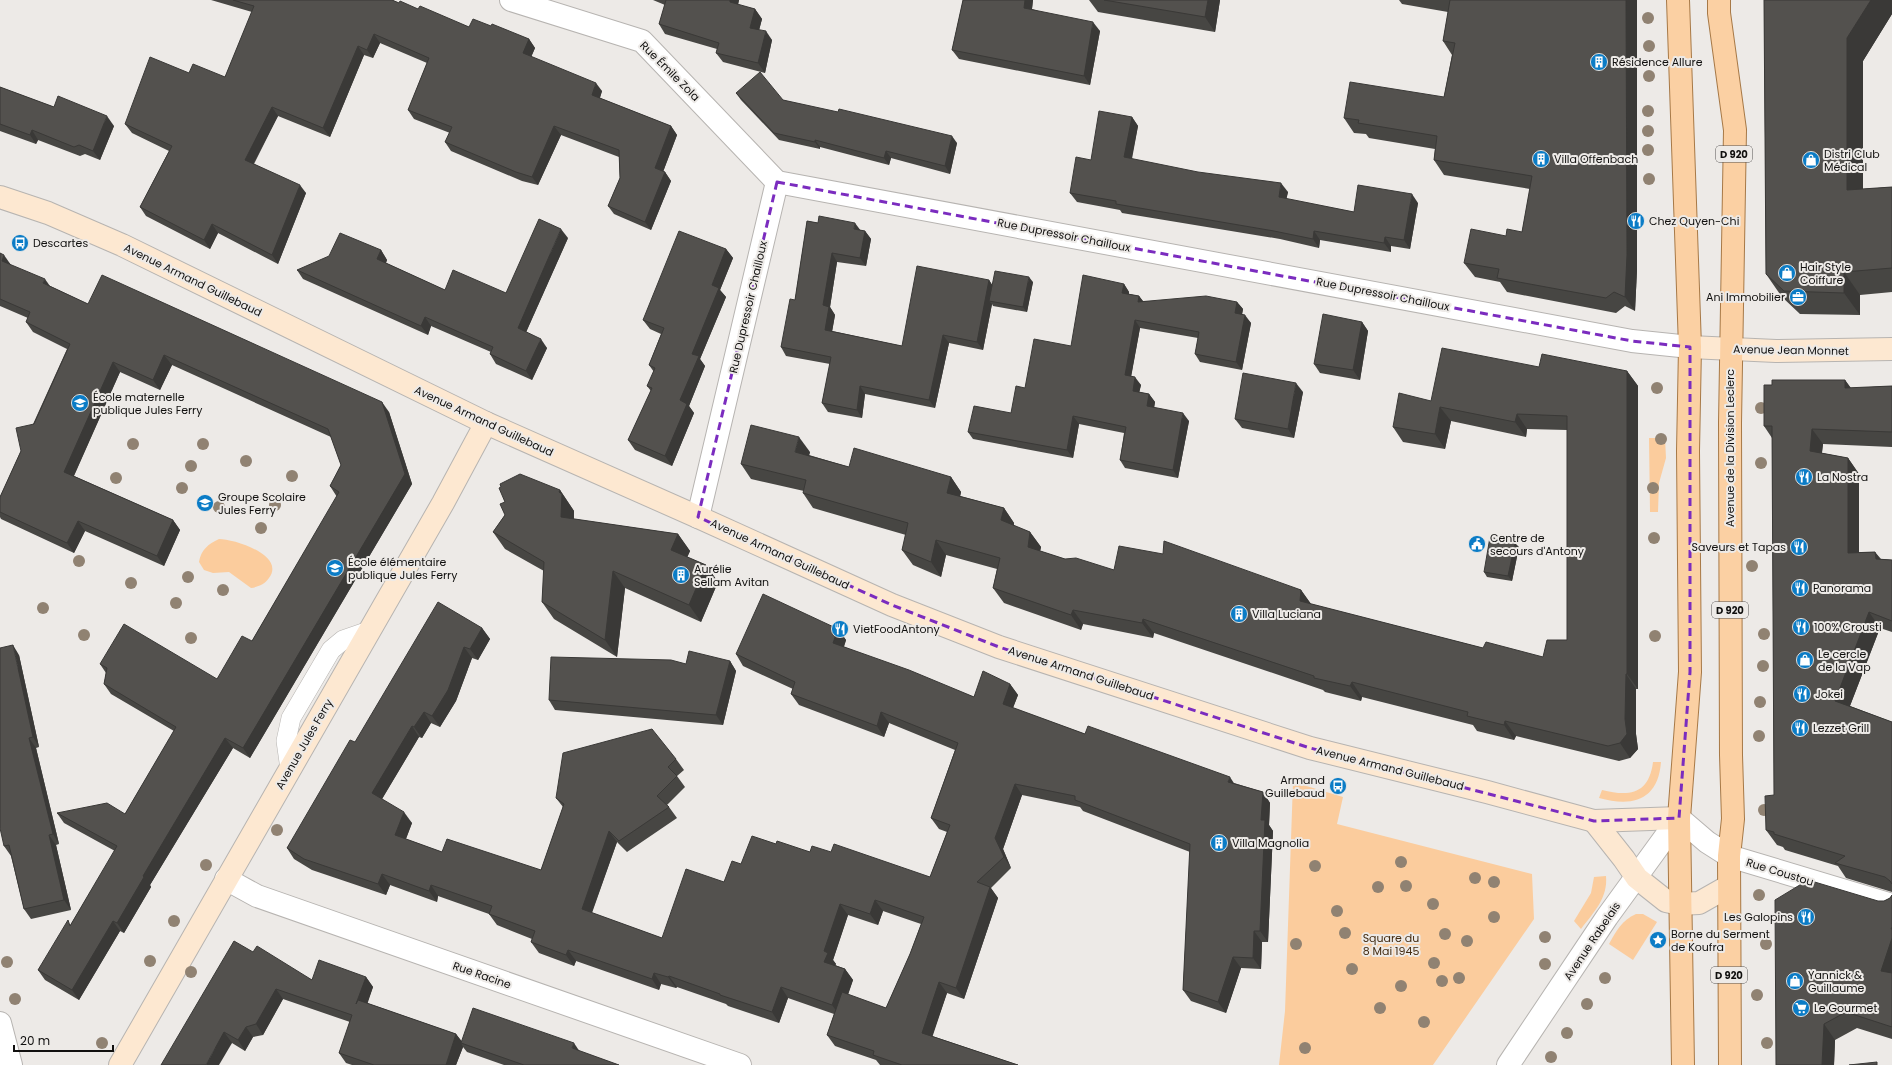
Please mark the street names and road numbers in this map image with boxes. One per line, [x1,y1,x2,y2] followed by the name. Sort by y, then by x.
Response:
[636,37,704,105] street label: Rue Émile Zola
[1716,146,1752,162] road number: D 920
[996,214,1133,256] street label: Rue Dupressoir Chailloux
[725,239,771,375] street label: Rue Dupressoir Chailloux
[121,240,265,320] street label: Avenue Armand Guillebaud
[1315,273,1452,315] street label: Rue Dupressoir Chailloux
[1733,341,1849,359] street label: Avenue Jean Monnet
[1722,369,1738,527] street label: Avenue de la Division Leclerc
[412,382,556,460] street label: Avenue Armand Guillebaud
[708,515,852,593] street label: Avenue Armand Guillebaud
[1712,602,1748,618] road number: D 920
[1006,642,1156,704] street label: Avenue Armand Guillebaud
[272,695,337,792] street label: Avenue Jules Ferry
[1314,742,1466,794] street label: Avenue Armand Guillebaud
[1744,854,1816,890] street label: Rue Coustou
[1560,899,1624,983] street label: Avenue Rabelais
[451,958,514,993] street label: Rue Racine
[1711,967,1747,983] road number: D 920

